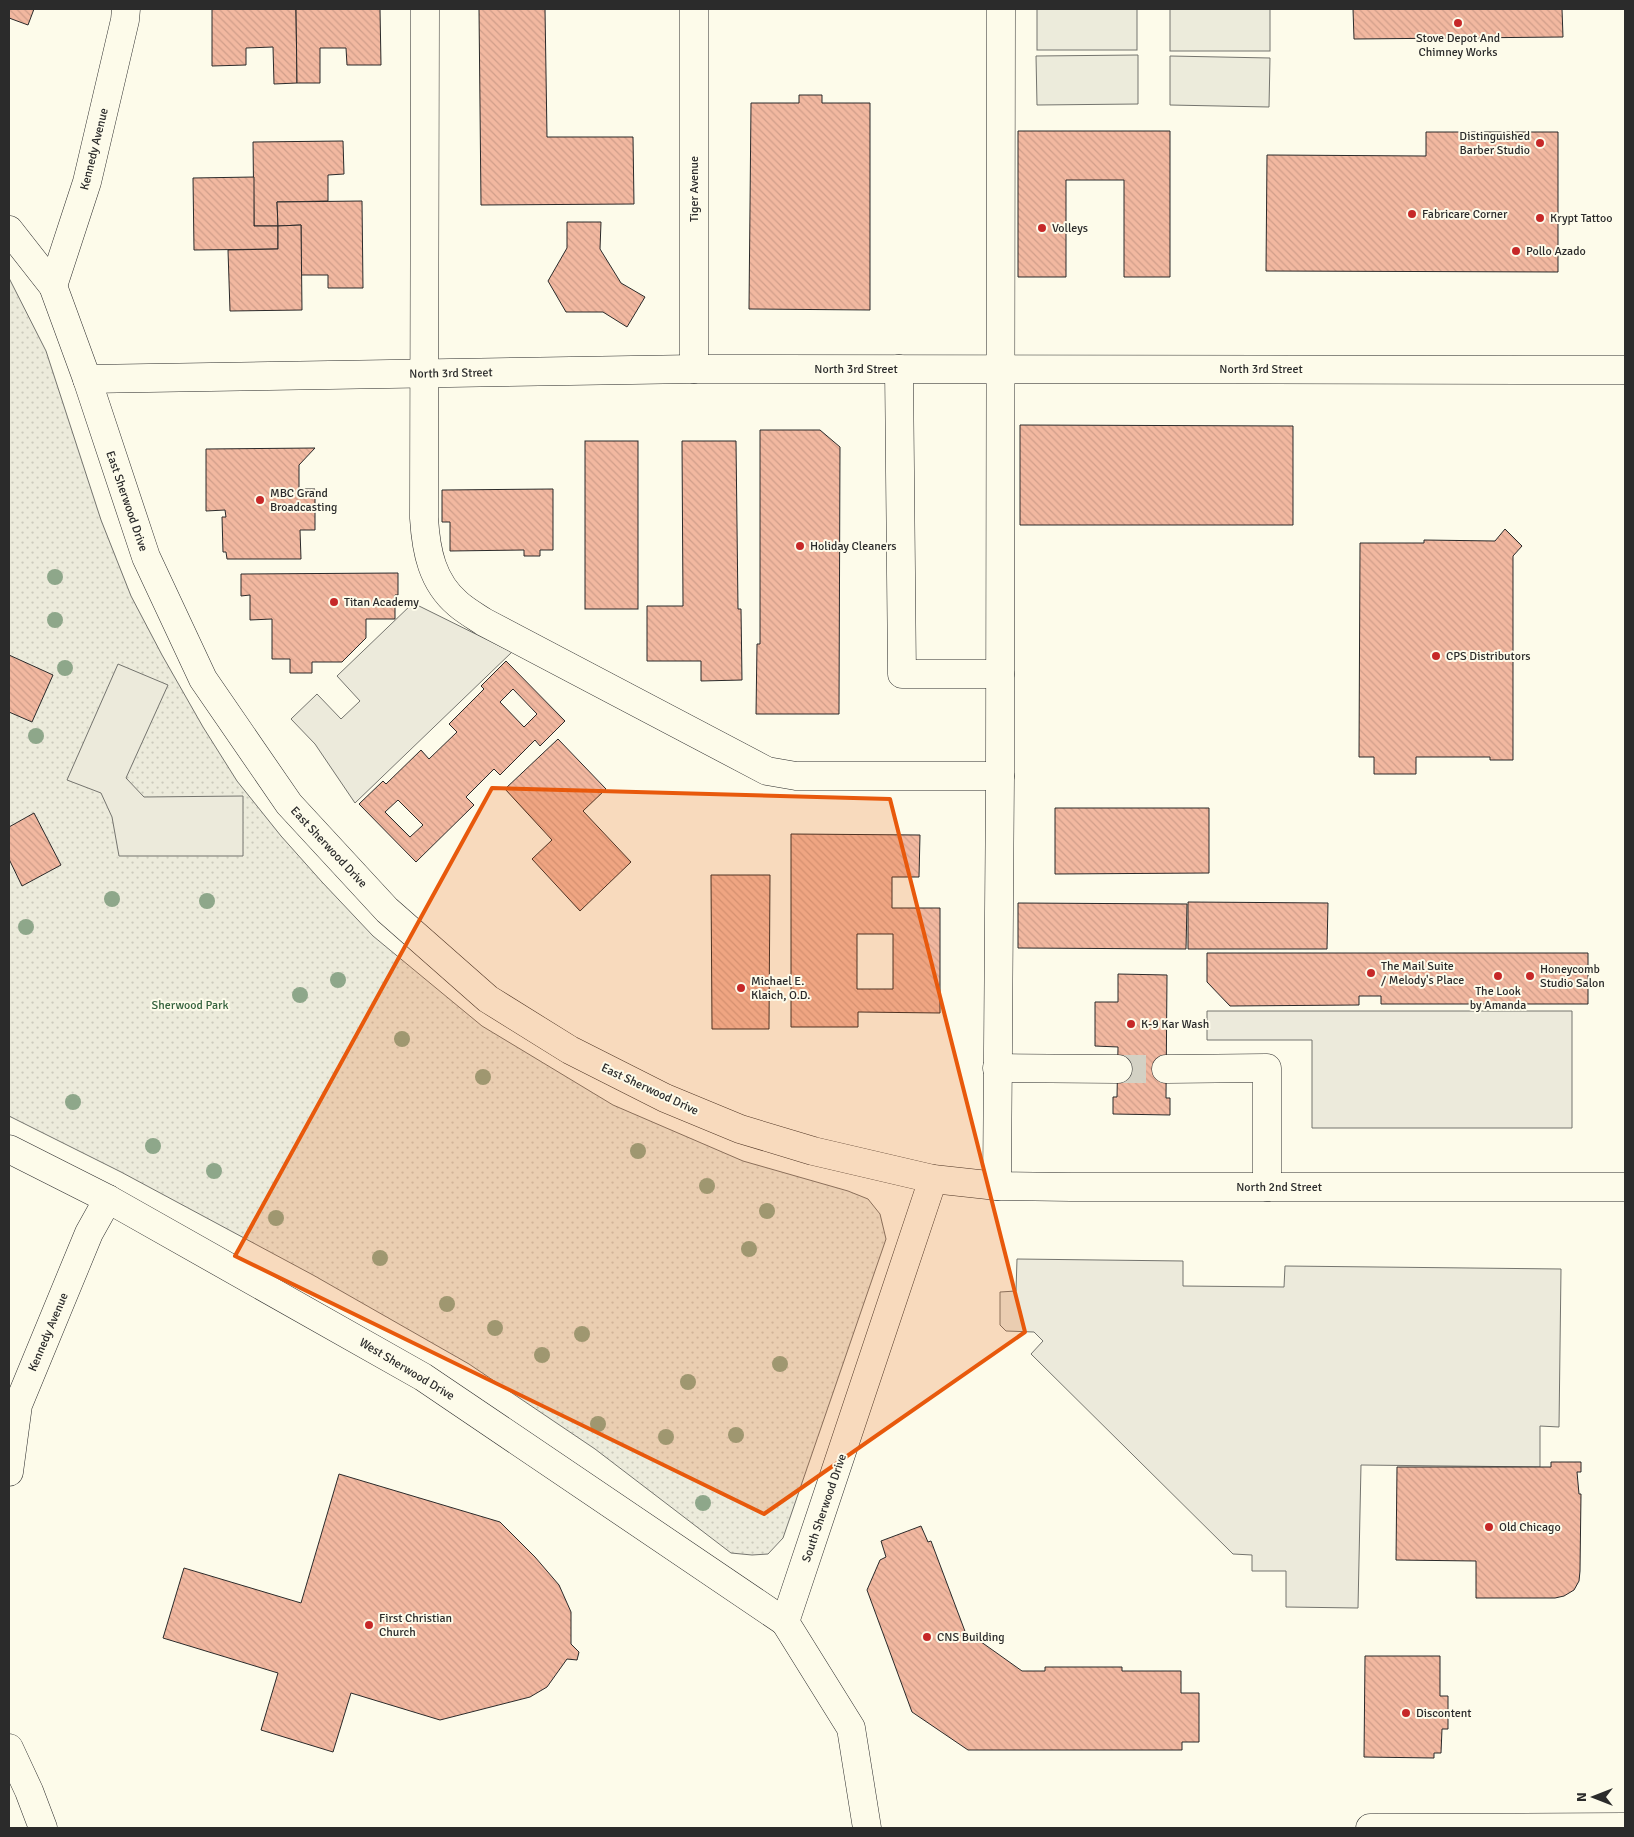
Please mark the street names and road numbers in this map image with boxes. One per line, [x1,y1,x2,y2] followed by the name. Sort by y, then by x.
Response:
[77,106,112,192] street label: Kennedy Avenue
[687,156,702,222] street label: Tiger Avenue
[814,362,898,377] street label: North 3rd Street
[1219,362,1303,377] street label: North 3rd Street
[409,365,493,382] street label: North 3rd Street
[102,449,151,554] street label: East Sherwood Drive
[287,804,370,891] street label: East Sherwood Drive
[599,1060,701,1119] street label: East Sherwood Drive
[1236,1180,1322,1195] street label: North 2nd Street
[25,1291,72,1374] street label: Kennedy Avenue
[356,1335,457,1404] street label: West Sherwood Drive
[799,1452,850,1564] street label: South Sherwood Drive

